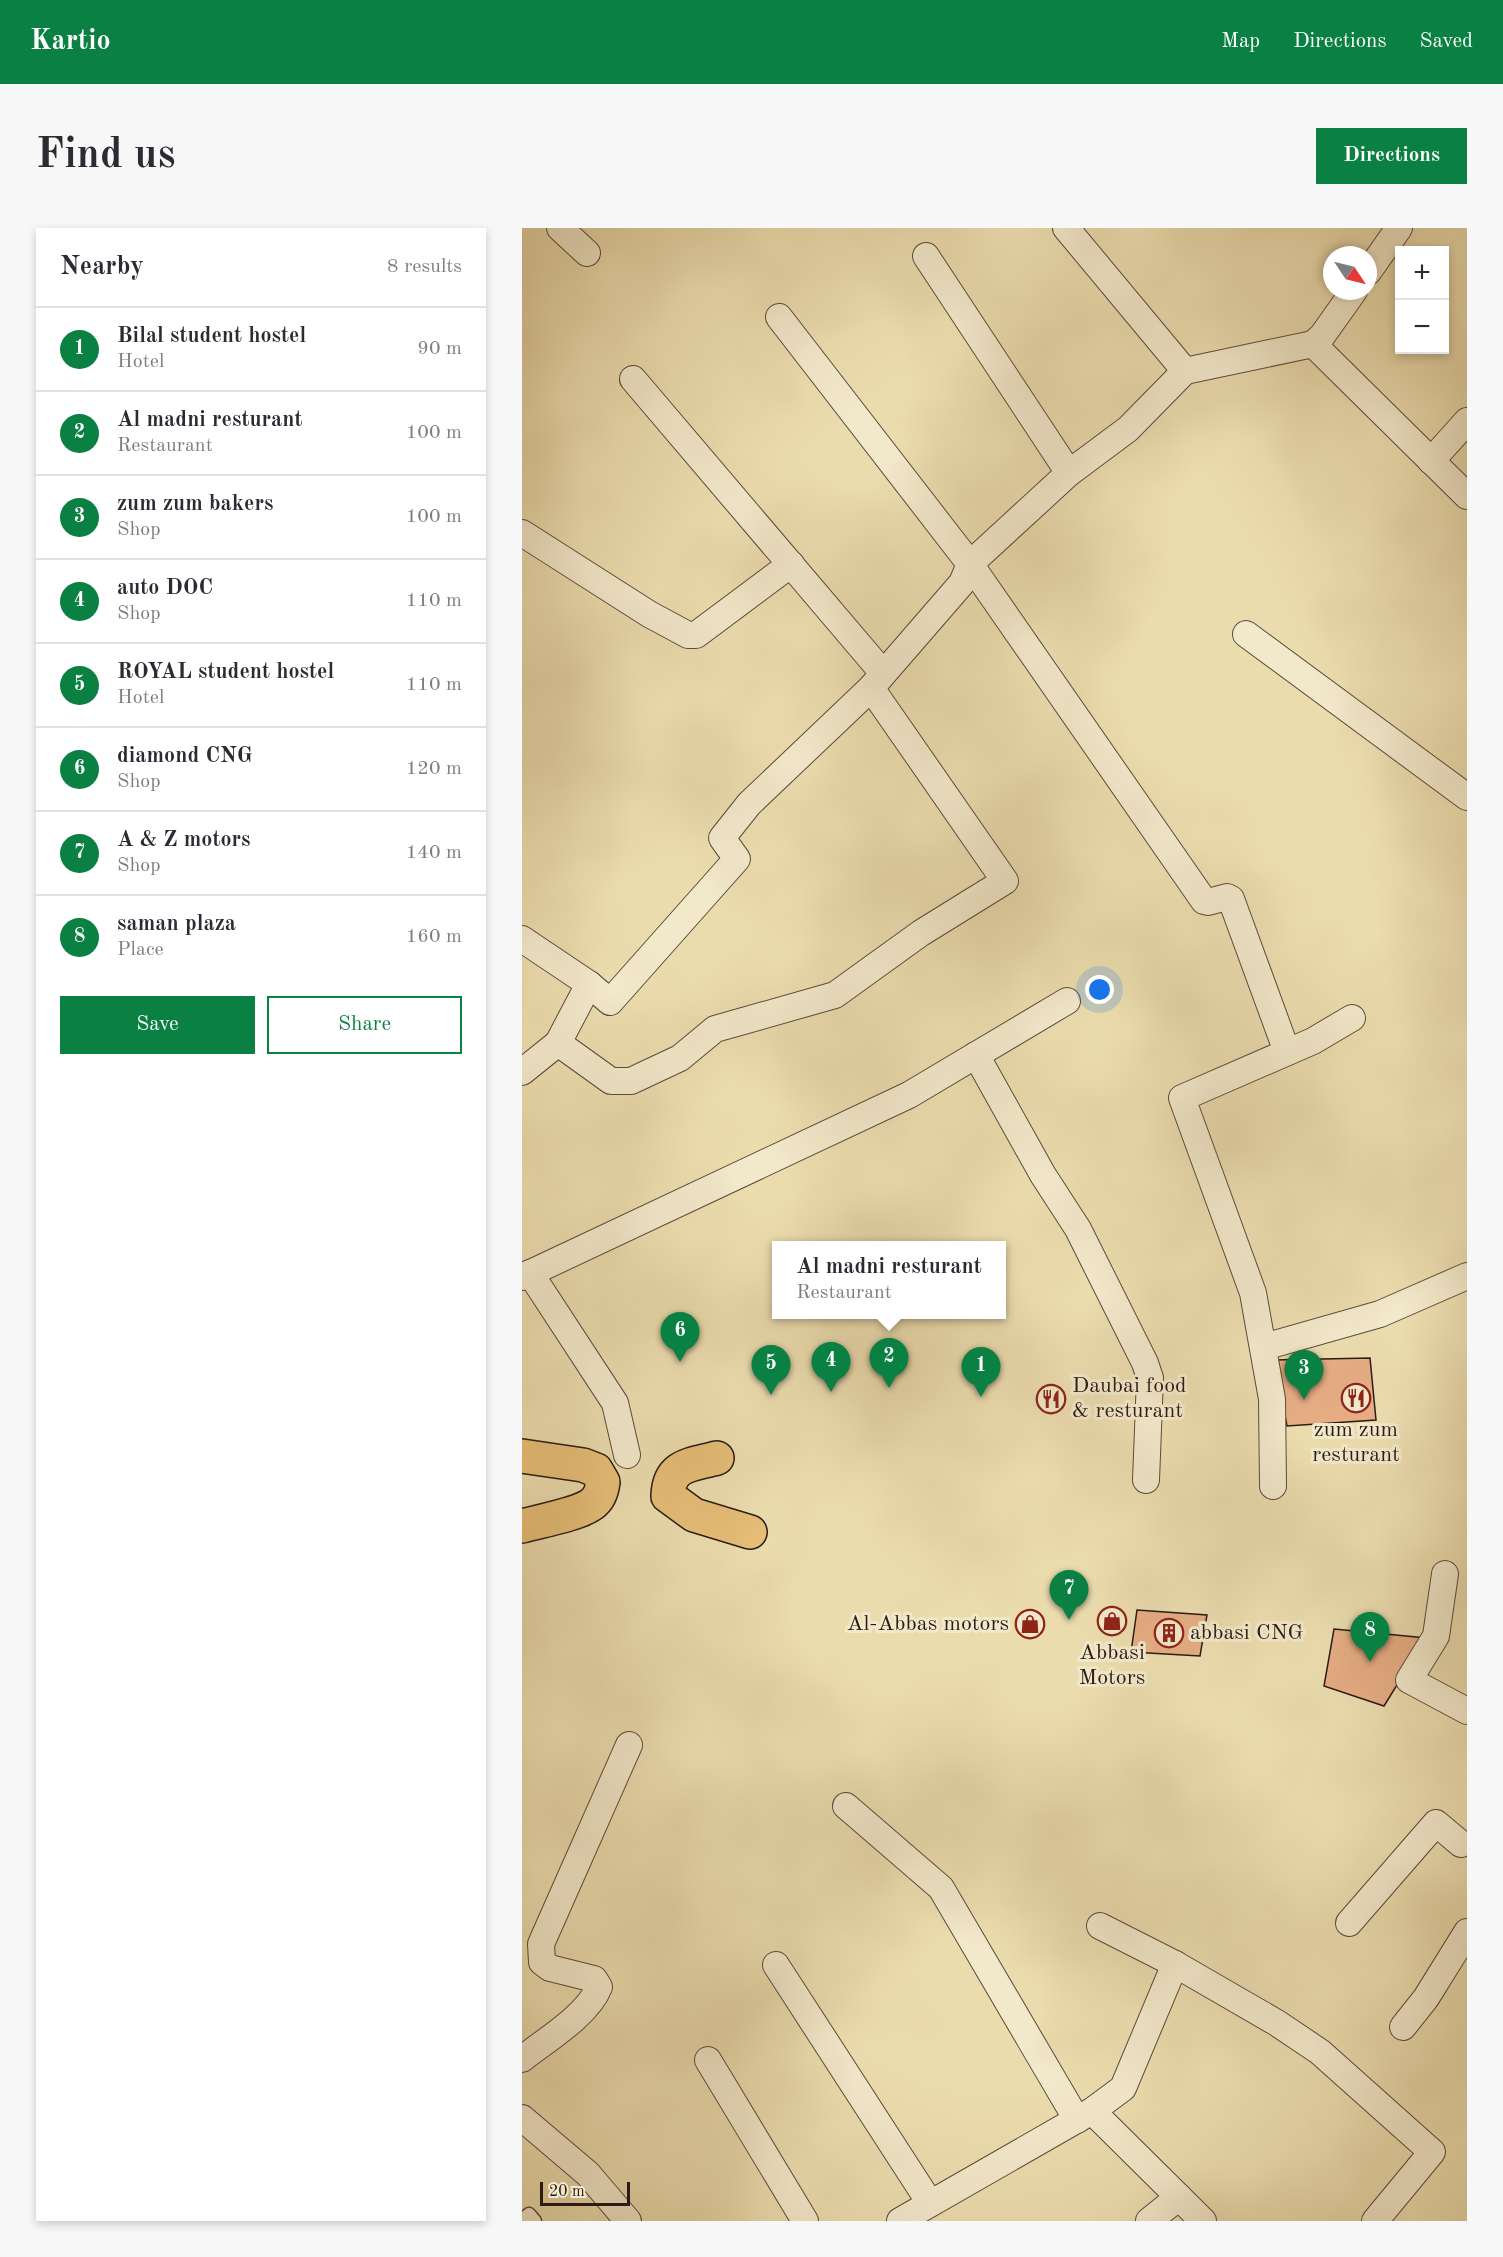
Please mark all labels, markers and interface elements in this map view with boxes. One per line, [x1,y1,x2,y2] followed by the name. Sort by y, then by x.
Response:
[30,28,111,56] text: Kartio
[1221,31,1260,52] text: Map
[1293,31,1387,52] text: Directions
[1420,31,1473,52] text: Saved
[1316,128,1467,184] button: Directions
[36,135,175,177] text: Find us
[1323,246,1377,300] north arrow
[1395,246,1449,354] map controls
[1395,246,1449,300] button: +
[60,254,144,280] text: Nearby
[387,257,462,277] text: 8 results
[1395,300,1449,354] button: −
[117,325,306,347] text: Bilal student hostel
[74,339,85,359] text: 1
[417,339,462,359] text: 90 m
[117,352,164,372] text: Hotel
[117,409,303,431] text: Al madni resturant
[74,423,85,443] text: 2
[406,423,462,443] text: 100 m
[117,436,213,456] text: Restaurant
[117,493,273,515] text: zum zum bakers
[74,507,85,527] text: 3
[406,507,462,527] text: 100 m
[117,520,161,540] text: Shop
[117,577,213,599] text: auto DOC
[74,591,85,611] text: 4
[406,591,462,611] text: 110 m
[117,604,161,624] text: Shop
[117,661,334,683] text: ROYAL student hostel
[74,675,85,695] text: 5
[406,675,462,695] text: 110 m
[117,688,164,708] text: Hotel
[117,745,253,767] text: diamond CNG
[74,759,85,779] text: 6
[406,759,462,779] text: 120 m
[117,772,161,792] text: Shop
[117,829,251,851] text: A & Z motors
[74,843,85,863] text: 7
[406,843,462,863] text: 140 m
[117,856,161,876] text: Shop
[117,913,236,935] text: saman plaza
[74,927,85,947] text: 8
[406,927,462,947] text: 160 m
[117,940,164,960] text: Place
[1085,975,1114,1004] your location
[60,996,255,1054] button: Save
[267,996,462,1054] button: Share
[772,1241,1006,1319] popup
[796,1256,982,1278] text: Al madni resturant
[796,1283,892,1303] text: Restaurant
[660,1312,700,1362] pin: 6
[870,1338,908,1388] pin: 2
[812,1342,850,1392] pin: 4
[752,1346,790,1395] pin: 5
[962,1348,1000,1397] pin: 1
[1284,1350,1324,1400] pin: 3
[1072,1375,1187,1422] place label: Daubai food & resturant
[1340,1382,1372,1414] restaurant icon: zum zum resturant
[1035,1383,1067,1415] restaurant icon: Daubai food & resturant
[1312,1419,1400,1466] place label: zum zum resturant
[1050,1570,1088,1620] pin: 7
[1096,1605,1128,1637] shop icon: Abbasi Motors
[1014,1608,1046,1640] shop icon: Al-Abbas motors
[1350,1612,1390,1662] pin: 8
[847,1613,1009,1635] place label: Al-Abbas motors
[1153,1617,1185,1649] building icon: abbasi CNG
[1190,1622,1304,1644] place label: abbasi CNG
[1079,1642,1145,1689] place label: Abbasi Motors
[540,2179,630,2206] scale bar
[549,2184,585,2200] text: 20 m

